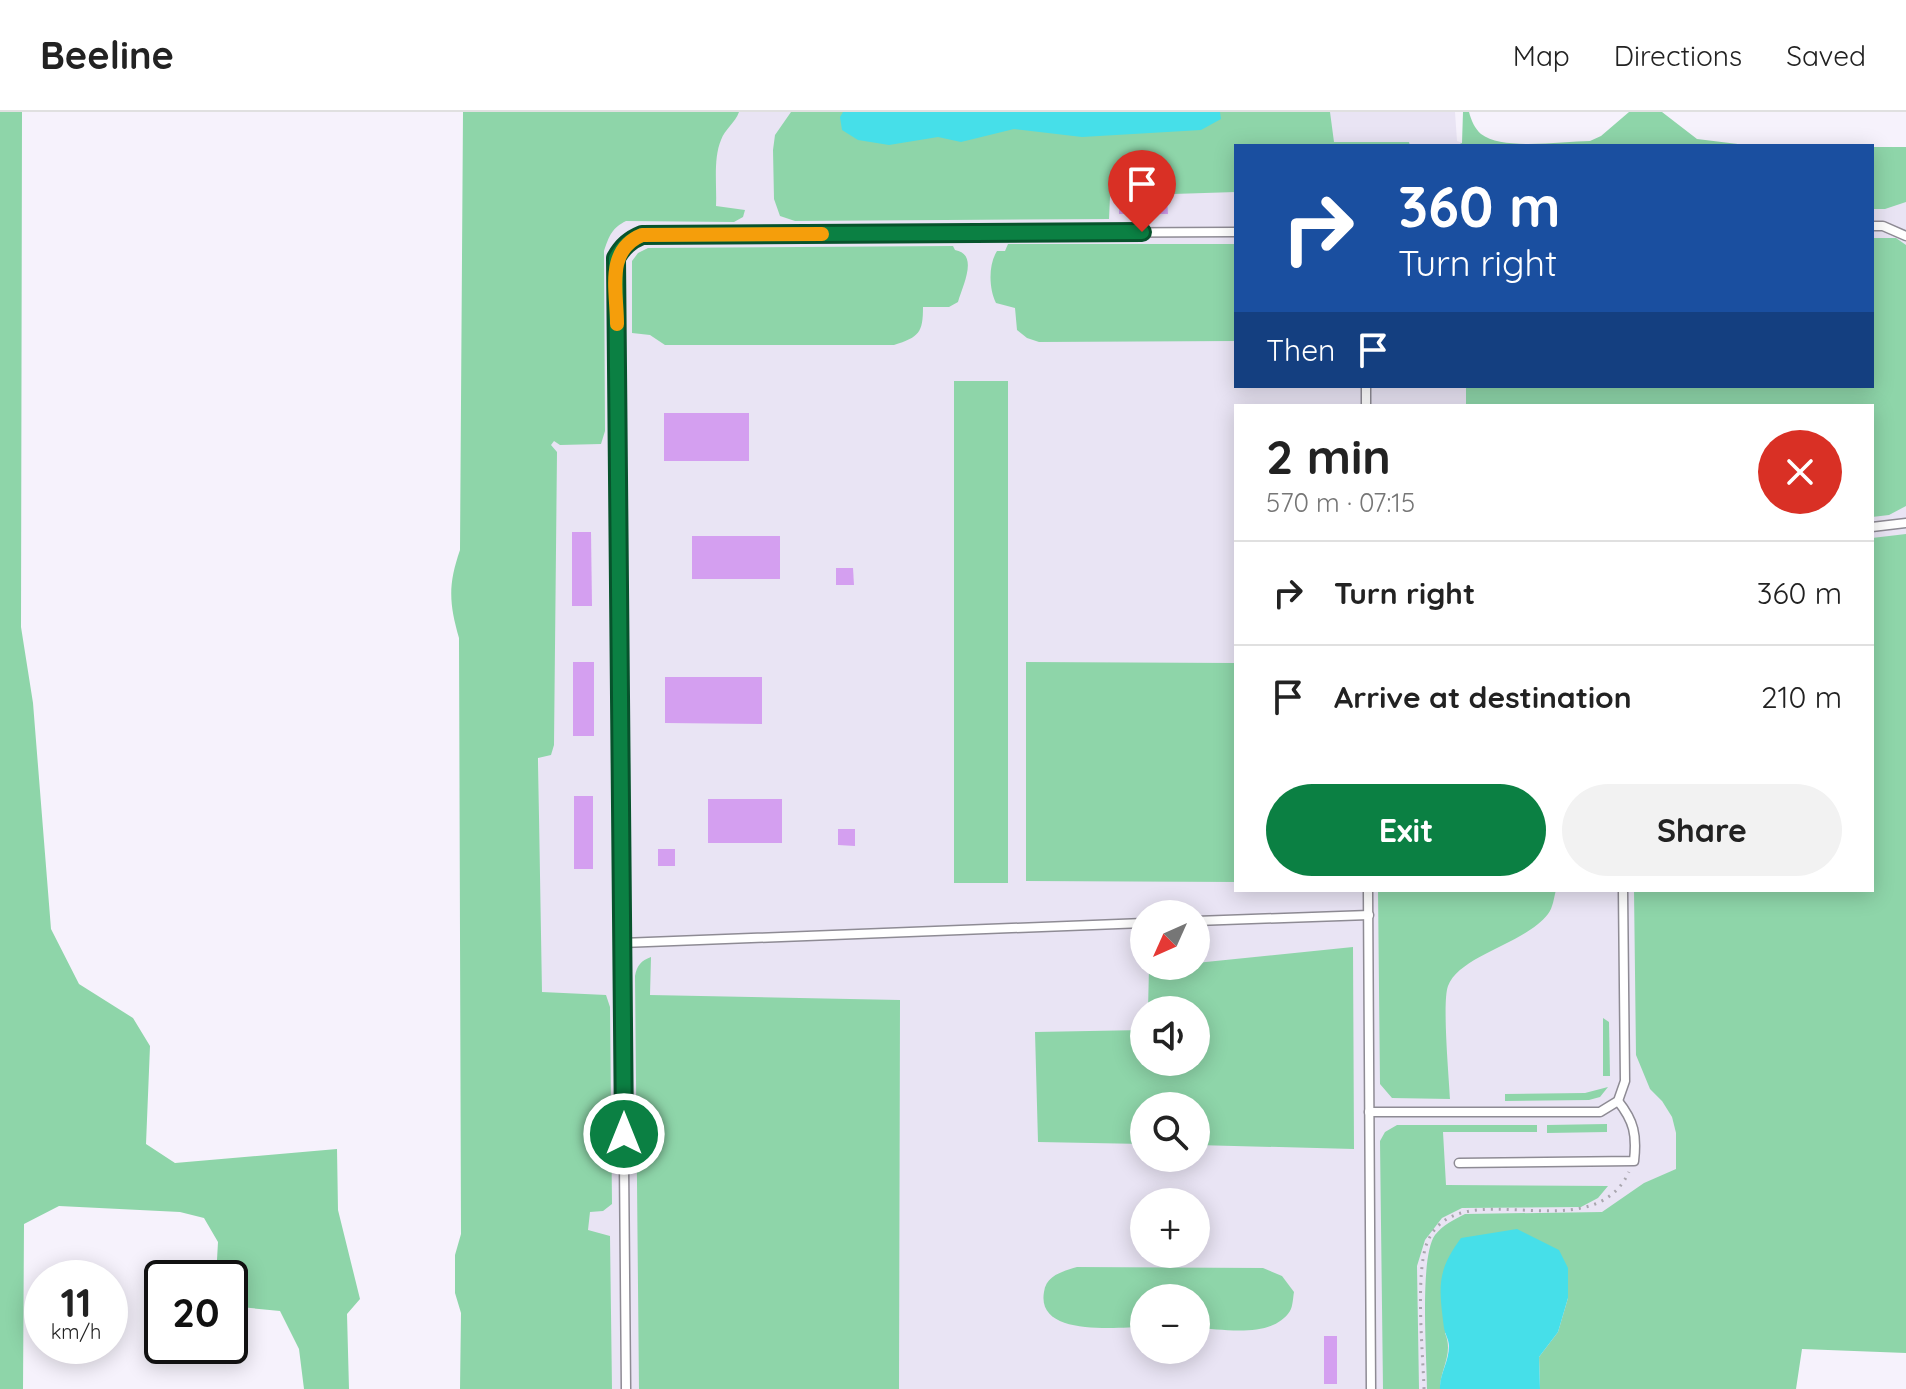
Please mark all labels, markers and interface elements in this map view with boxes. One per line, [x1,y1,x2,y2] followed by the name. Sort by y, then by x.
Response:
[40,31,174,79] text: Beeline
[1513,38,1570,73] text: Map
[1614,38,1742,73] text: Directions
[1786,38,1866,73] text: Saved
[1108,150,1176,232] pin
[1120,162,1164,206] icon: arrive
[1398,171,1561,241] text: 360 m
[1266,176,1370,280] icon: right
[1398,240,1557,285] text: Turn right
[1351,328,1395,372] icon: arrive
[1266,331,1335,369] text: Then
[1266,426,1391,486] text: 2 min
[1758,430,1842,514] button: close
[1266,486,1415,519] text: 570 m · 07:15
[1266,571,1310,615] icon: right
[1334,574,1475,612] text: Turn right
[1757,574,1842,612] text: 360 m
[1266,675,1310,719] icon: arrive
[1334,678,1632,716] text: Arrive at destination
[1761,678,1842,716] text: 210 m
[1266,784,1546,876] button: Exit
[1562,784,1842,876] button: Share
[1130,900,1210,980] north arrow
[1130,900,1210,1364] map controls
[1130,996,1210,1076] button: sound
[582,1092,666,1176] position arrow
[1130,1092,1210,1172] button: search
[1130,1188,1210,1268] button: +
[144,1260,248,1364] speed limit sign: 20
[60,1277,92,1327] text: 11
[1130,1284,1210,1364] button: −
[51,1319,101,1344] text: km/h

